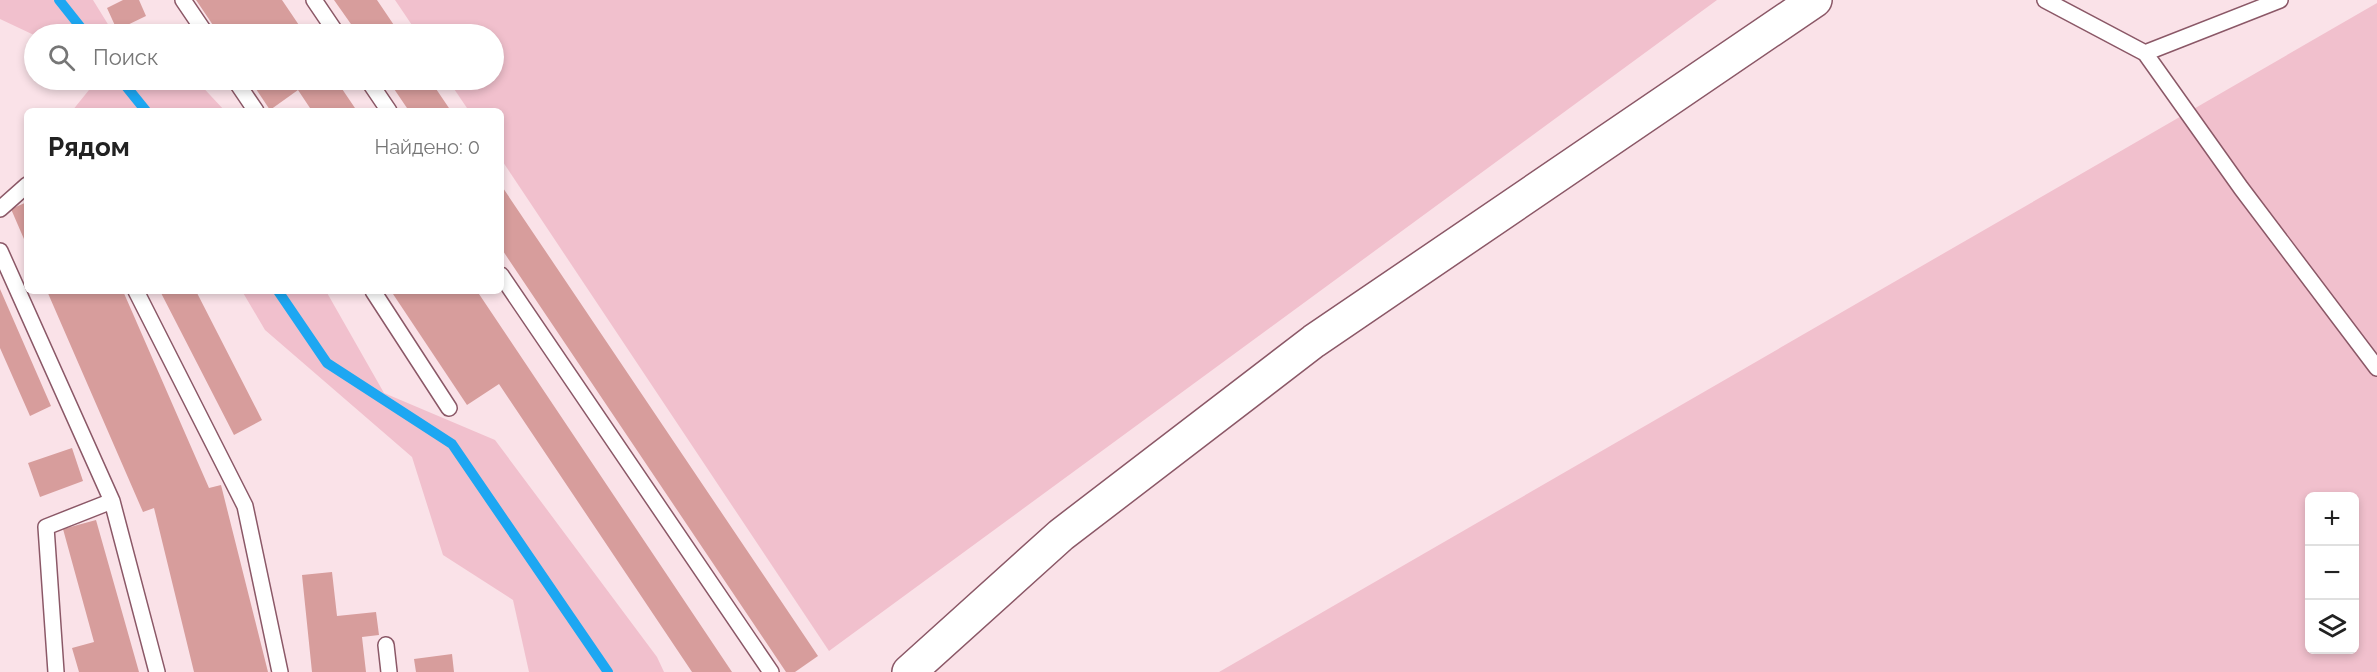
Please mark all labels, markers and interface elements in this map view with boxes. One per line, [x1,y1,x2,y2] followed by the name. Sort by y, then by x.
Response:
[24,24,504,90] search box
[45,41,78,74] icon: search
[93,44,158,70] text: Поиск
[48,132,130,162] text: Рядом
[375,135,480,159] text: Найдено: 0
[2305,492,2359,654] map controls
[2305,492,2359,546] button: +
[2305,546,2359,600] button: −
[2305,600,2359,654] button: layers

